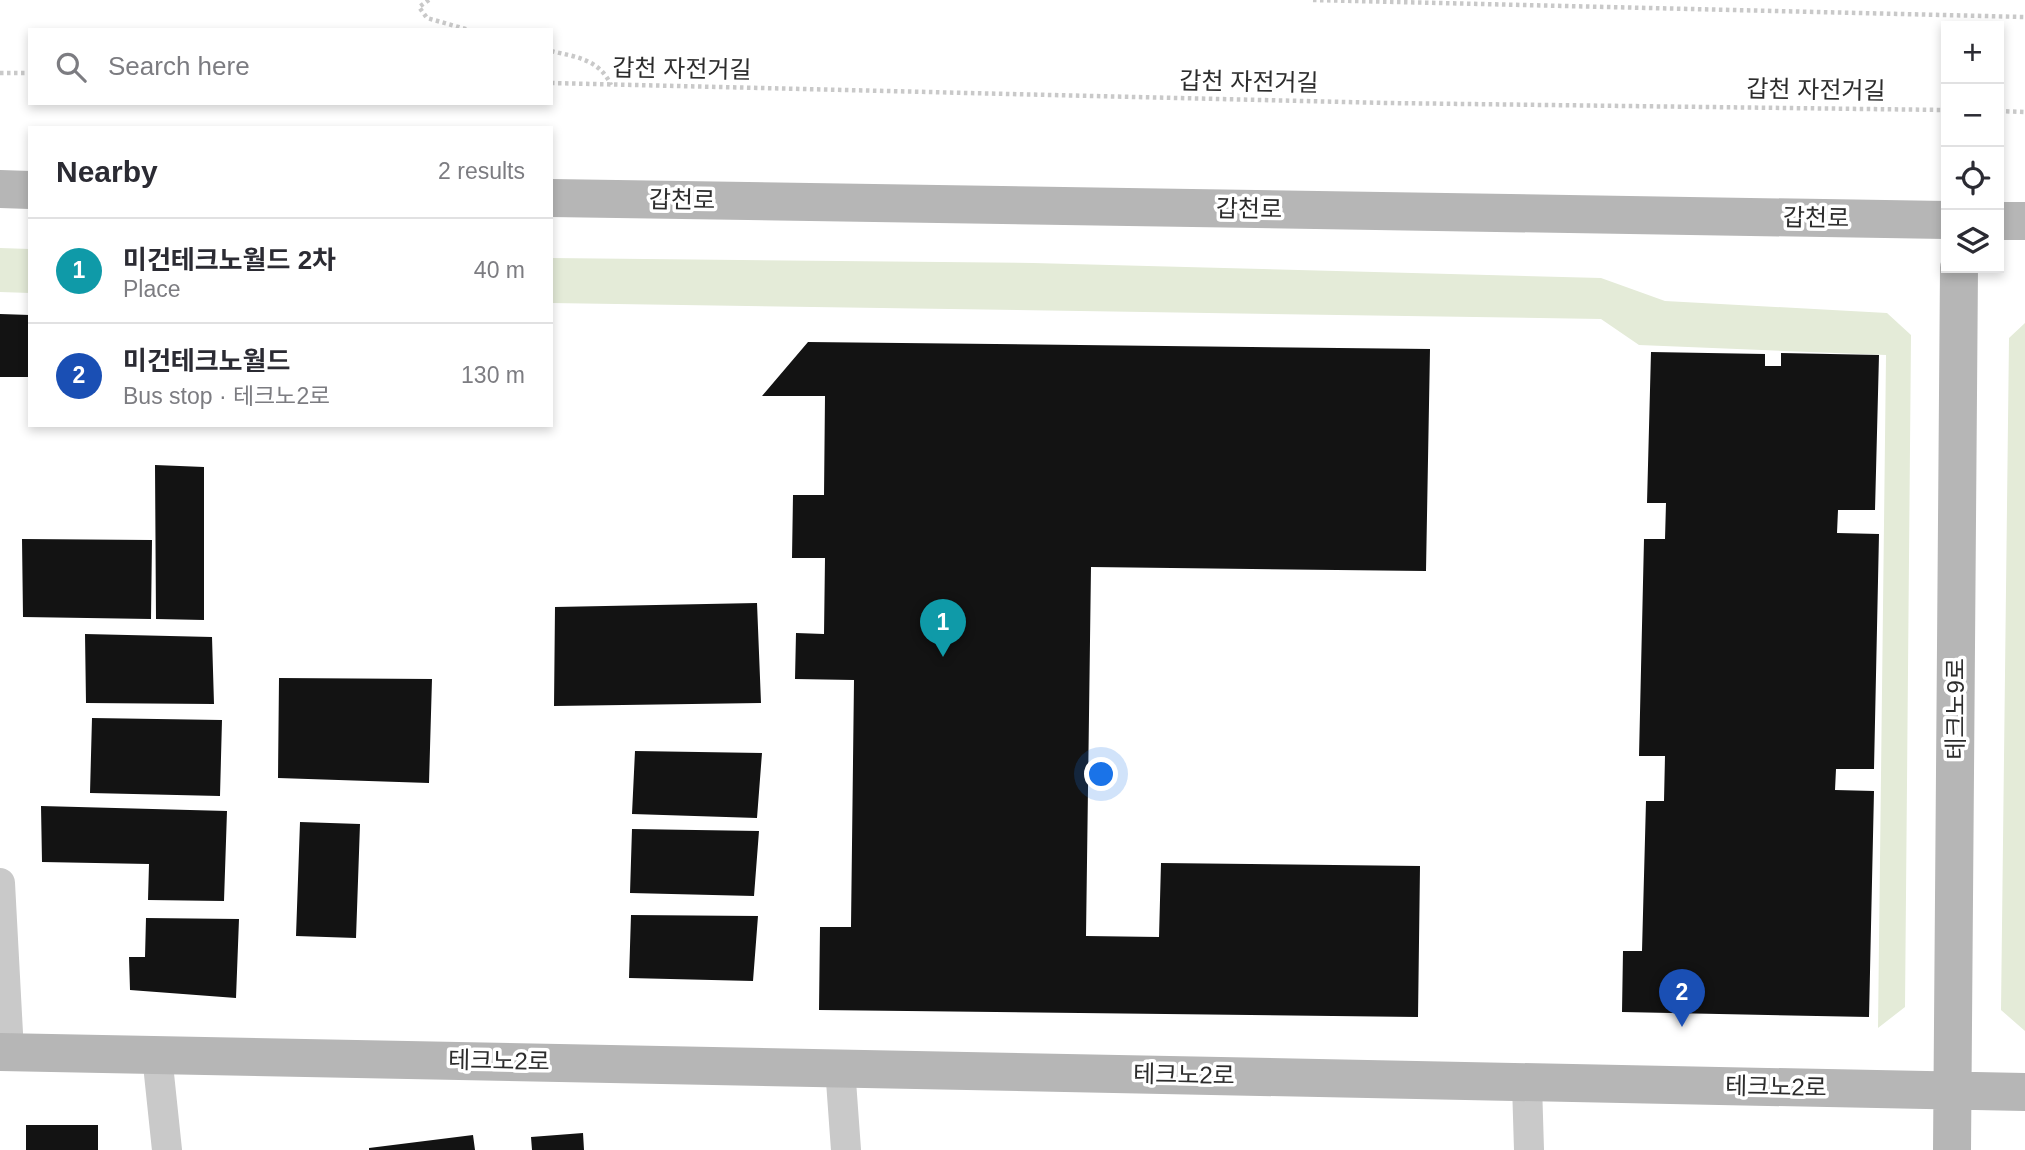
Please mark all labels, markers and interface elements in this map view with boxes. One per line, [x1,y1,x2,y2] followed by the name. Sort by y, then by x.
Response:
[1941,21,2004,273] map controls
[1941,21,2004,84] button: +
[28,28,553,105] search box
[52,48,90,86] icon: search
[108,51,250,81] text: Search here
[612,54,752,83] street label: 갑천 자전거길
[1179,67,1319,96] street label: 갑천 자전거길
[1746,75,1886,104] street label: 갑천 자전거길
[1941,84,2004,147] button: −
[1941,147,2004,210] button: locate
[56,155,158,188] text: Nearby
[438,158,525,184] text: 2 results
[649,185,715,214] street label: 갑천로
[1216,194,1282,223] street label: 갑천로
[1783,203,1849,232] street label: 갑천로
[1941,210,2004,273] button: layers
[123,245,336,275] text: 미건테크노월드 2차
[73,257,85,283] text: 1
[474,257,525,283] text: 40 m
[123,276,181,302] text: Place
[123,346,290,376] text: 미건테크노월드
[73,362,85,388] text: 2
[461,362,525,388] text: 130 m
[123,383,330,409] text: Bus stop · 테크노2로
[920,599,966,657] pin: 1
[1942,658,1969,760] street label: 테크노9로
[1084,757,1118,791] your location
[1659,969,1705,1027] pin: 2
[448,1046,550,1075] street label: 테크노2로
[1133,1060,1235,1089] street label: 테크노2로
[1725,1072,1827,1101] street label: 테크노2로

